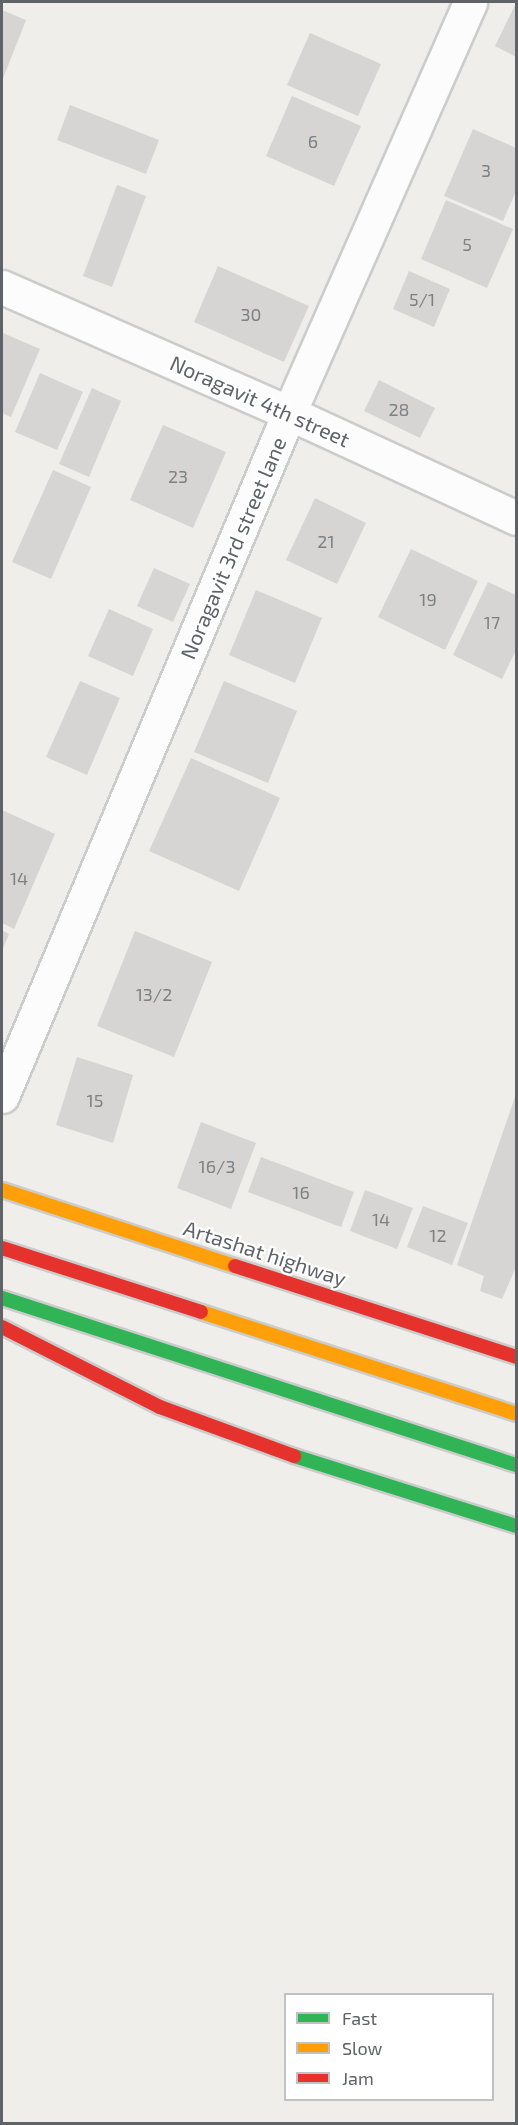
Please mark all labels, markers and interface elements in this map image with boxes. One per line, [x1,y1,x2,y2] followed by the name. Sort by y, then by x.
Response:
[308,130,318,152] house number: 6
[481,159,491,181] house number: 3
[462,233,472,255] house number: 5
[409,288,435,310] house number: 5/1
[241,303,261,325] house number: 30
[166,350,354,452] street label: Noragavit 4th street
[388,398,410,420] house number: 28
[175,433,291,663] street label: Noragavit 3rd street lane
[168,465,188,487] house number: 23
[317,530,335,552] house number: 21
[419,588,437,610] house number: 19
[484,611,500,633] house number: 17
[10,867,28,889] house number: 14
[136,983,172,1005] house number: 13/2
[87,1089,103,1111] house number: 15
[199,1155,235,1177] house number: 16/3
[292,1181,310,1203] house number: 16
[372,1208,390,1230] house number: 14
[181,1215,349,1291] street label: Artashat highway
[429,1224,447,1246] house number: 12
[284,1993,494,2101] legend
[342,2007,377,2029] text: Fast
[342,2037,382,2059] text: Slow
[342,2067,374,2089] text: Jam

